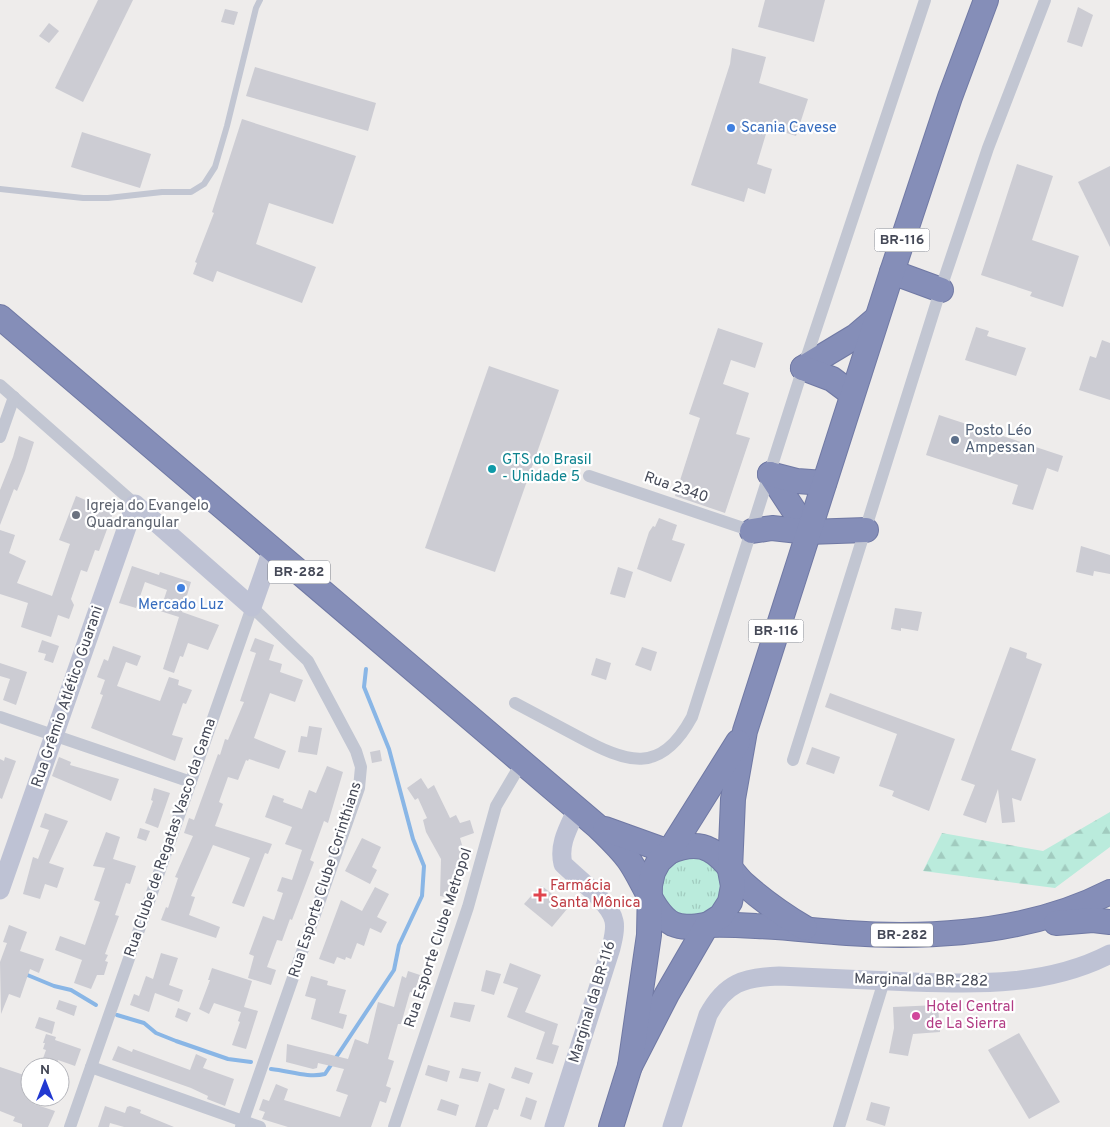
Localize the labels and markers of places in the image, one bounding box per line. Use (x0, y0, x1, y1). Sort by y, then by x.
place label: Scania Cavese (741, 119, 837, 138)
marker: Scania Cavese (725, 122, 737, 134)
place label: Posto Léo Ampessan (965, 422, 1035, 458)
marker: Posto Léo Ampessan (949, 434, 961, 446)
place label: GTS do Brasil - Unidade 5 (502, 451, 592, 487)
marker: GTS do Brasil - Unidade 5 (486, 463, 498, 475)
place label: Igreja do Evangelo Quadrangular (86, 497, 209, 533)
marker: Igreja do Evangelo Quadrangular (70, 509, 82, 521)
marker: Mercado Luz (175, 582, 187, 594)
place label: Mercado Luz (138, 596, 224, 615)
place label: Farmácia Santa Mônica (550, 877, 640, 913)
marker: Farmácia Santa Mônica (534, 889, 546, 901)
place label: Hotel Central de La Sierra (926, 998, 1014, 1034)
marker: Hotel Central de La Sierra (910, 1010, 922, 1022)

